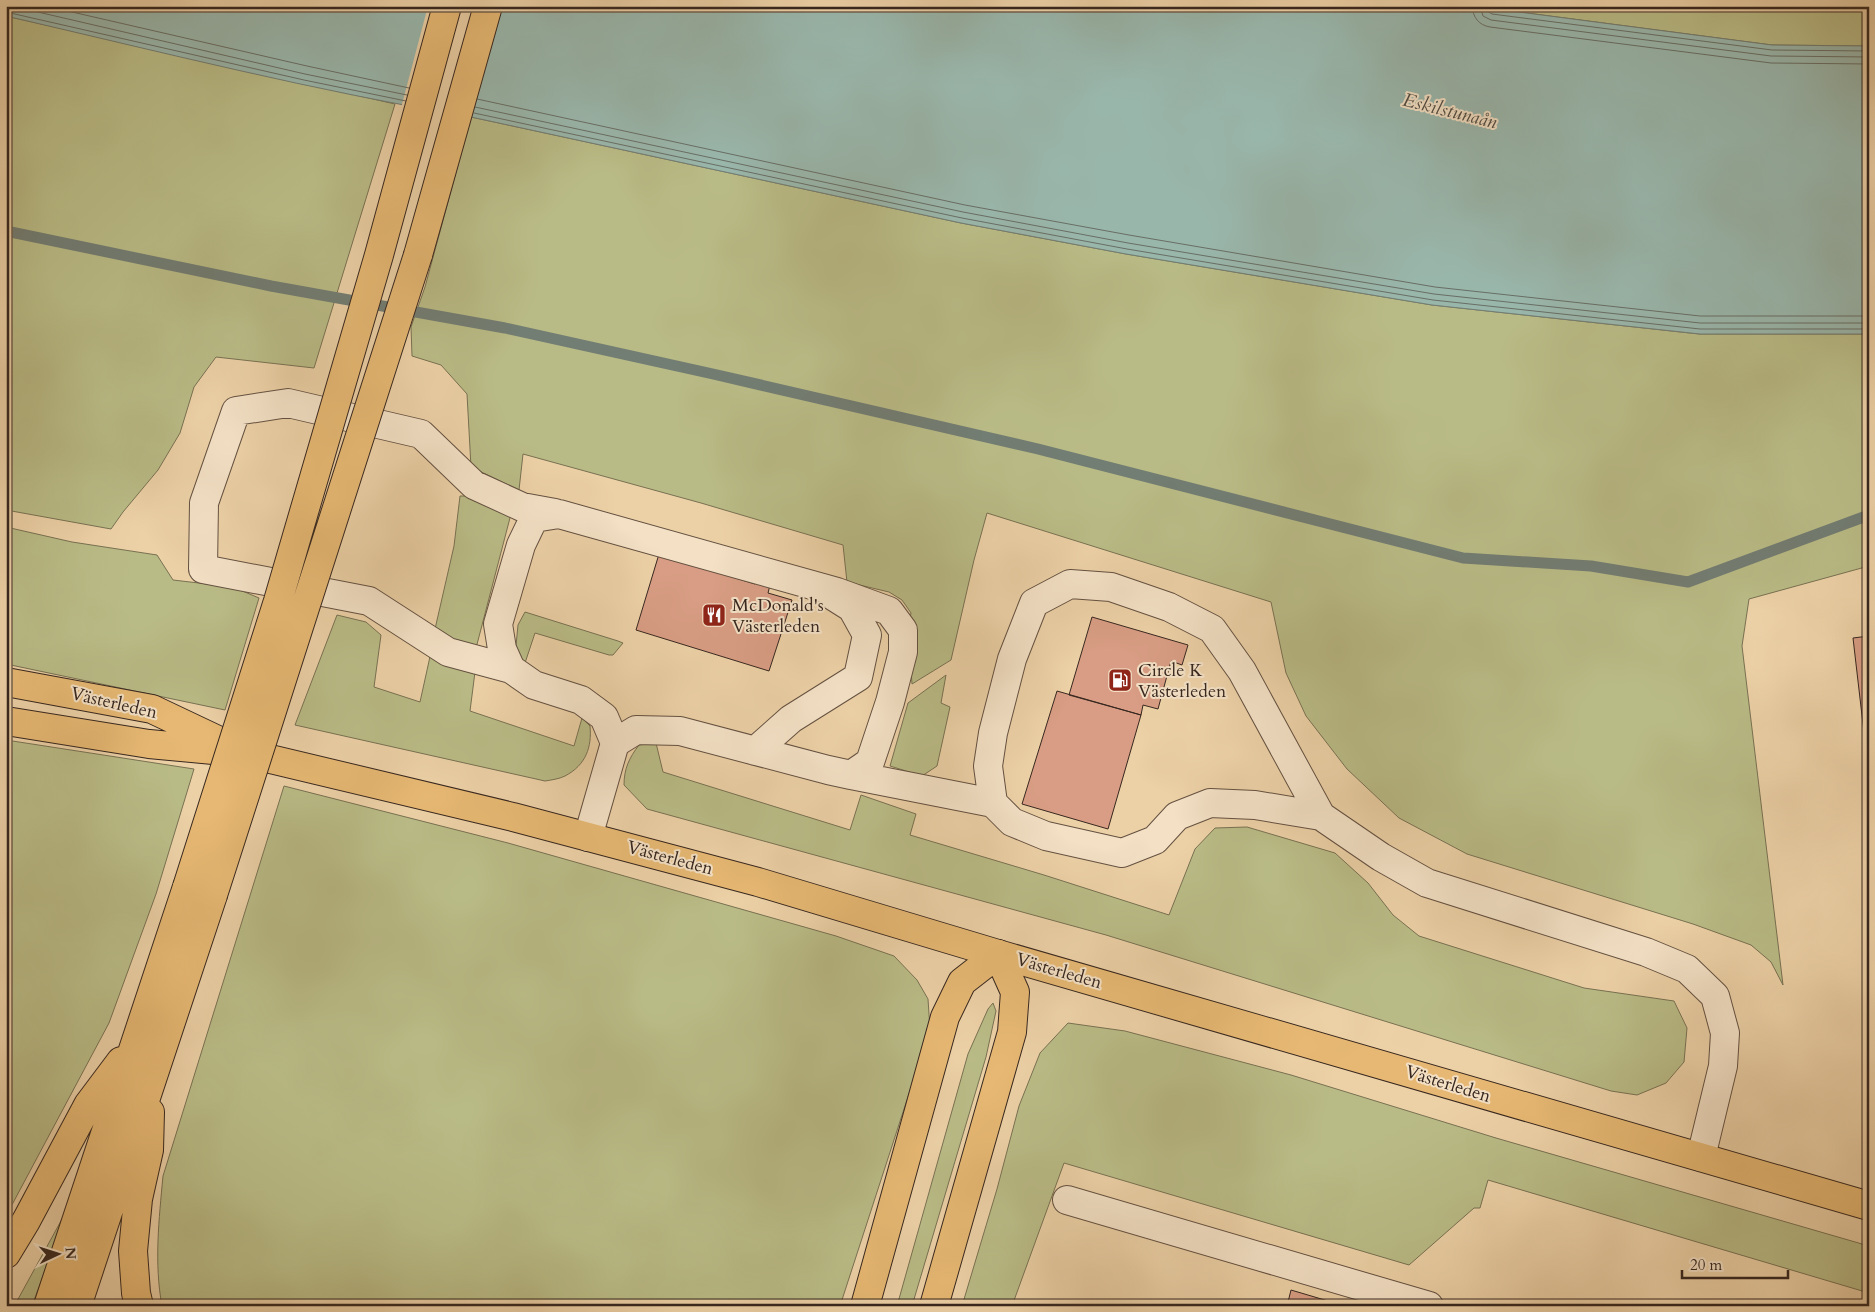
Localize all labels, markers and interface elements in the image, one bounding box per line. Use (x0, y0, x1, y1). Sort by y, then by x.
water label: Eskilstunaån (1400, 87, 1500, 135)
place label: McDonald's Västerleden (732, 593, 824, 639)
restaurant icon: McDonald's Västerleden (701, 602, 727, 628)
place label: Circle K Västerleden (1138, 658, 1227, 704)
fuel station icon: Circle K Västerleden (1107, 667, 1133, 693)
street label: Västerleden (68, 681, 161, 725)
street label: Västerleden (624, 834, 717, 882)
street label: Västerleden (1013, 947, 1106, 995)
street label: Västerleden (1402, 1059, 1495, 1109)
north arrow (32, 1230, 82, 1280)
text: N (61, 1246, 80, 1260)
scale bar (1682, 1247, 1789, 1279)
text: 20 m (1690, 1255, 1722, 1275)

